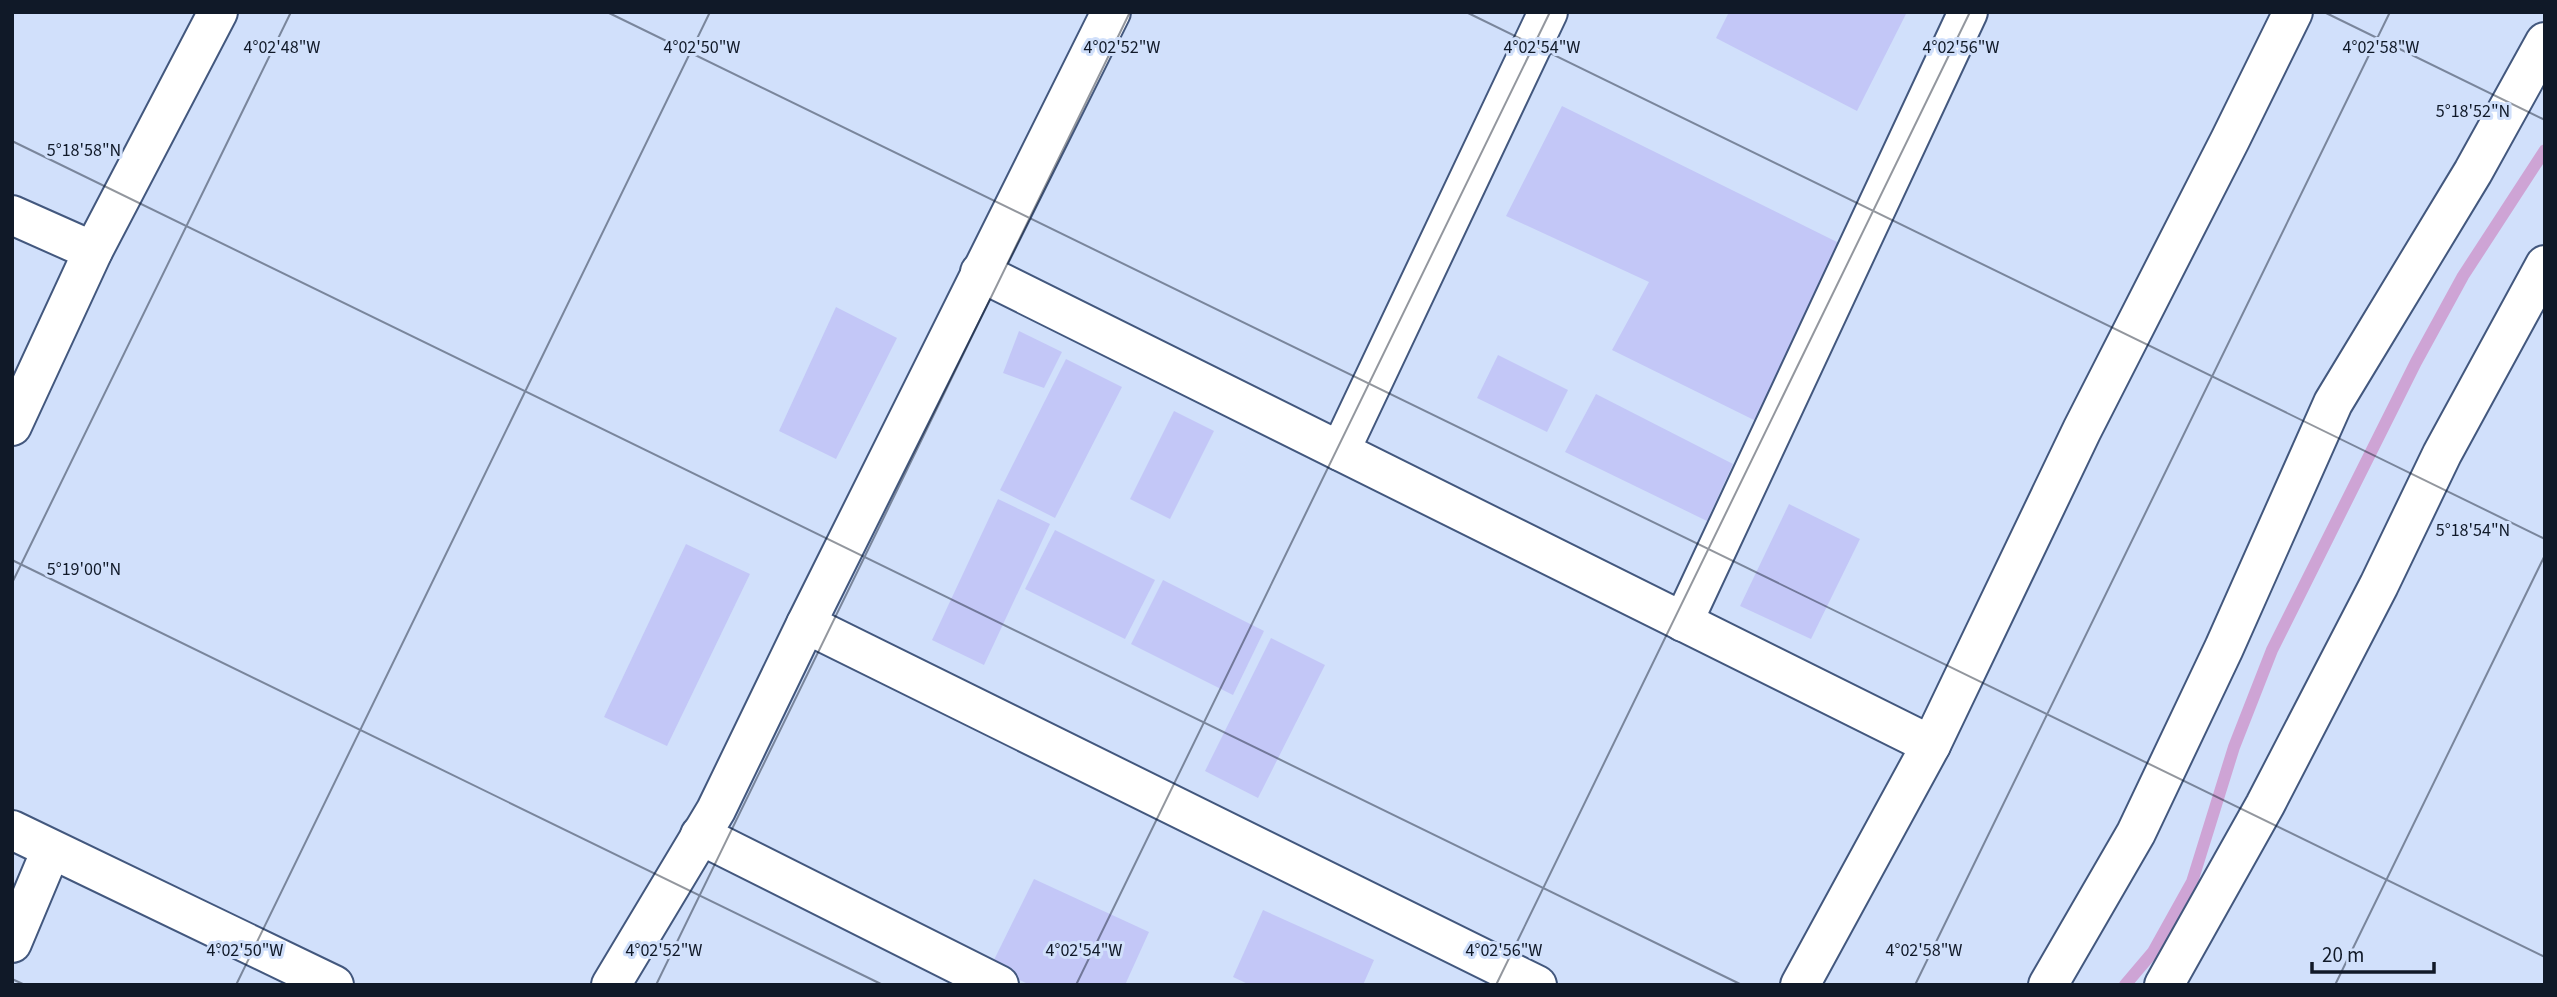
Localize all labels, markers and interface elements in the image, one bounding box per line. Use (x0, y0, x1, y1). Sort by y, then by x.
text: 4°02'48"W (244, 35, 321, 60)
text: 4°02'50"W (664, 35, 741, 60)
text: 4°02'52"W (1084, 35, 1161, 60)
text: 4°02'54"W (1504, 35, 1581, 60)
text: 4°02'56"W (1923, 35, 2000, 60)
text: 4°02'58"W (2343, 35, 2420, 60)
text: 5°18'52"N (2436, 99, 2510, 124)
text: 5°18'58"N (47, 138, 121, 163)
text: 5°18'54"N (2436, 518, 2510, 543)
text: 5°19'00"N (47, 557, 121, 582)
scale bar (2312, 930, 2434, 974)
text: 4°02'50"W (207, 938, 284, 963)
text: 4°02'52"W (626, 938, 703, 963)
text: 4°02'54"W (1046, 938, 1123, 963)
text: 4°02'56"W (1466, 938, 1543, 963)
text: 4°02'58"W (1886, 938, 1963, 963)
text: 20 m (2322, 940, 2364, 970)

